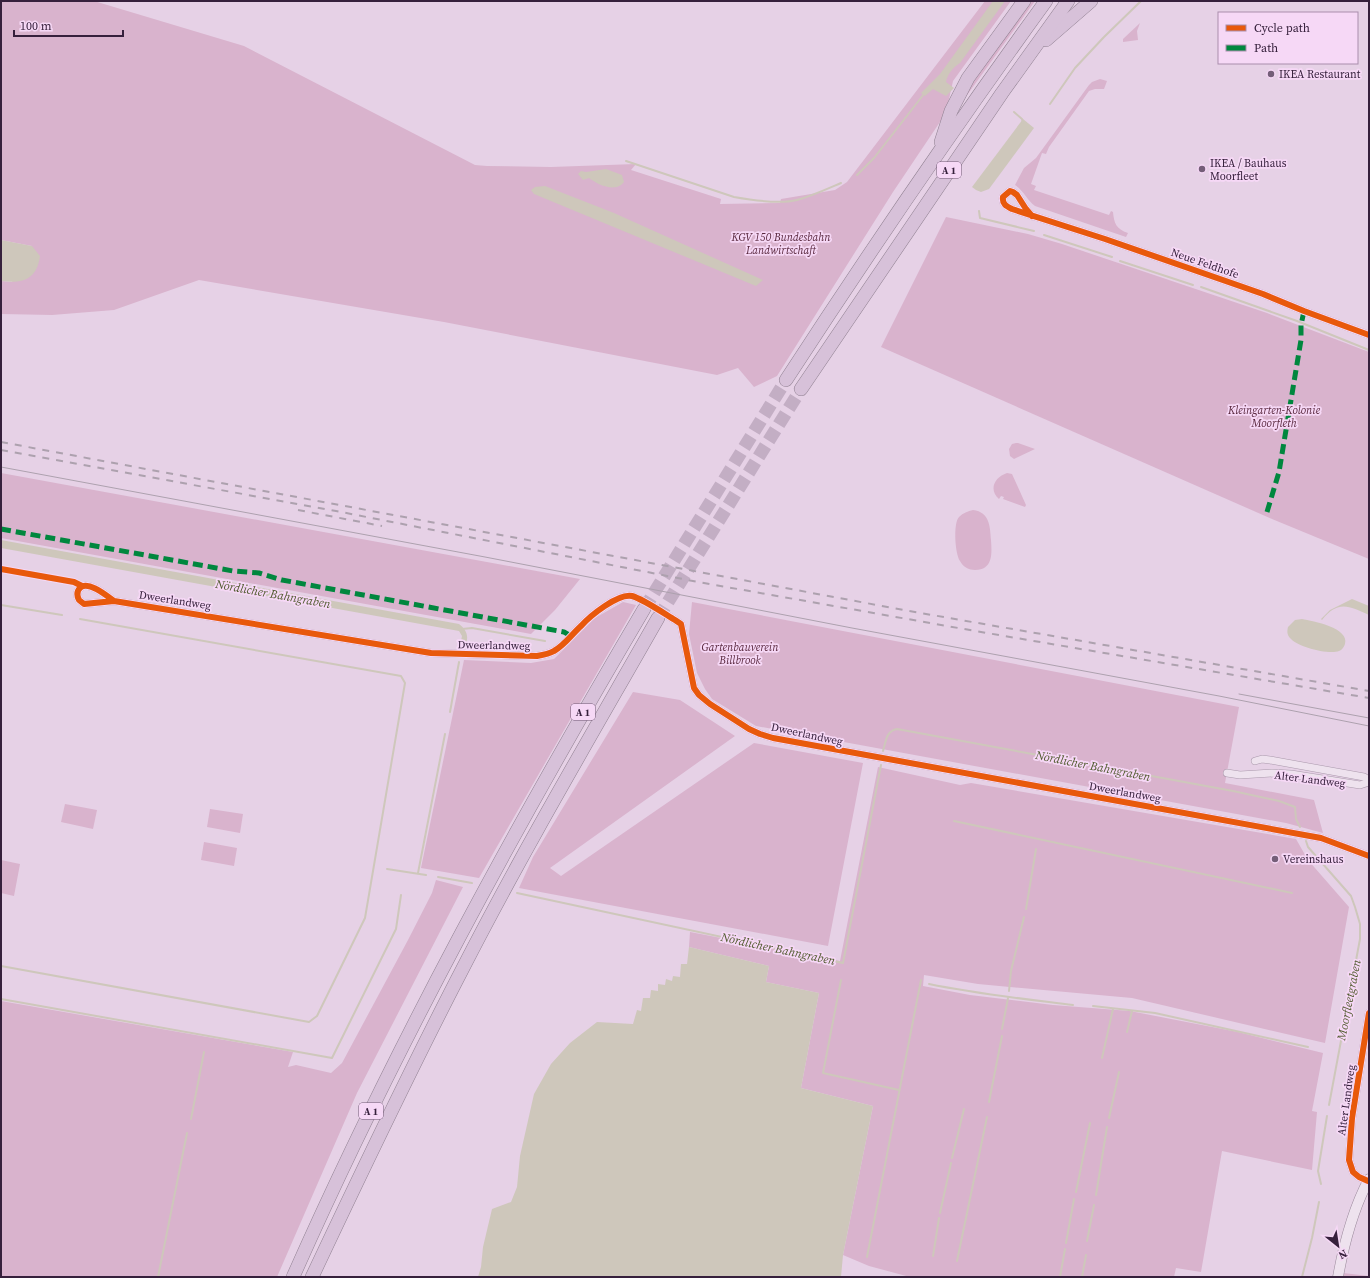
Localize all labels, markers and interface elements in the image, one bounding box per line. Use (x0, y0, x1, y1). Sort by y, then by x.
scale bar (14, 12, 123, 38)
legend (1218, 12, 1358, 64)
text: 100 m (20, 18, 52, 34)
text: Cycle path (1254, 20, 1310, 36)
text: Path (1254, 40, 1278, 56)
place label: IKEA Restaurant (1279, 67, 1361, 82)
marker: IKEA Restaurant (1266, 69, 1276, 79)
place label: IKEA / Bauhaus Moorfleet (1210, 156, 1287, 184)
road number: A 1 (937, 162, 961, 178)
marker: IKEA / Bauhaus Moorfleet (1197, 164, 1207, 174)
park label: KGV 150 Bundesbahn Landwirtschaft (731, 230, 831, 258)
street label: Neue Feldhofe (1169, 245, 1241, 282)
park label: Kleingarten-Kolonie Moorfleth (1227, 403, 1321, 431)
water label: Nördlicher Bahngraben (213, 576, 332, 612)
street label: Dweerlandweg (138, 587, 212, 614)
street label: Dweerlandweg (457, 637, 531, 654)
park label: Gartenbauverein Billbrook (702, 640, 779, 668)
road number: A 1 (571, 704, 595, 720)
street label: Dweerlandweg (770, 720, 844, 749)
water label: Nördlicher Bahngraben (1033, 747, 1152, 785)
street label: Alter Landweg (1274, 768, 1347, 791)
street label: Dweerlandweg (1088, 779, 1162, 806)
place label: Vereinshaus (1283, 852, 1344, 867)
marker: Vereinshaus (1270, 854, 1280, 864)
water label: Nördlicher Bahngraben (718, 929, 837, 969)
water label: Moorfleetgraben (1333, 958, 1365, 1043)
street label: Alter Landweg (1334, 1063, 1359, 1136)
road number: A 1 (359, 1103, 383, 1119)
north arrow (1318, 1226, 1358, 1266)
text: N (1336, 1246, 1350, 1263)

